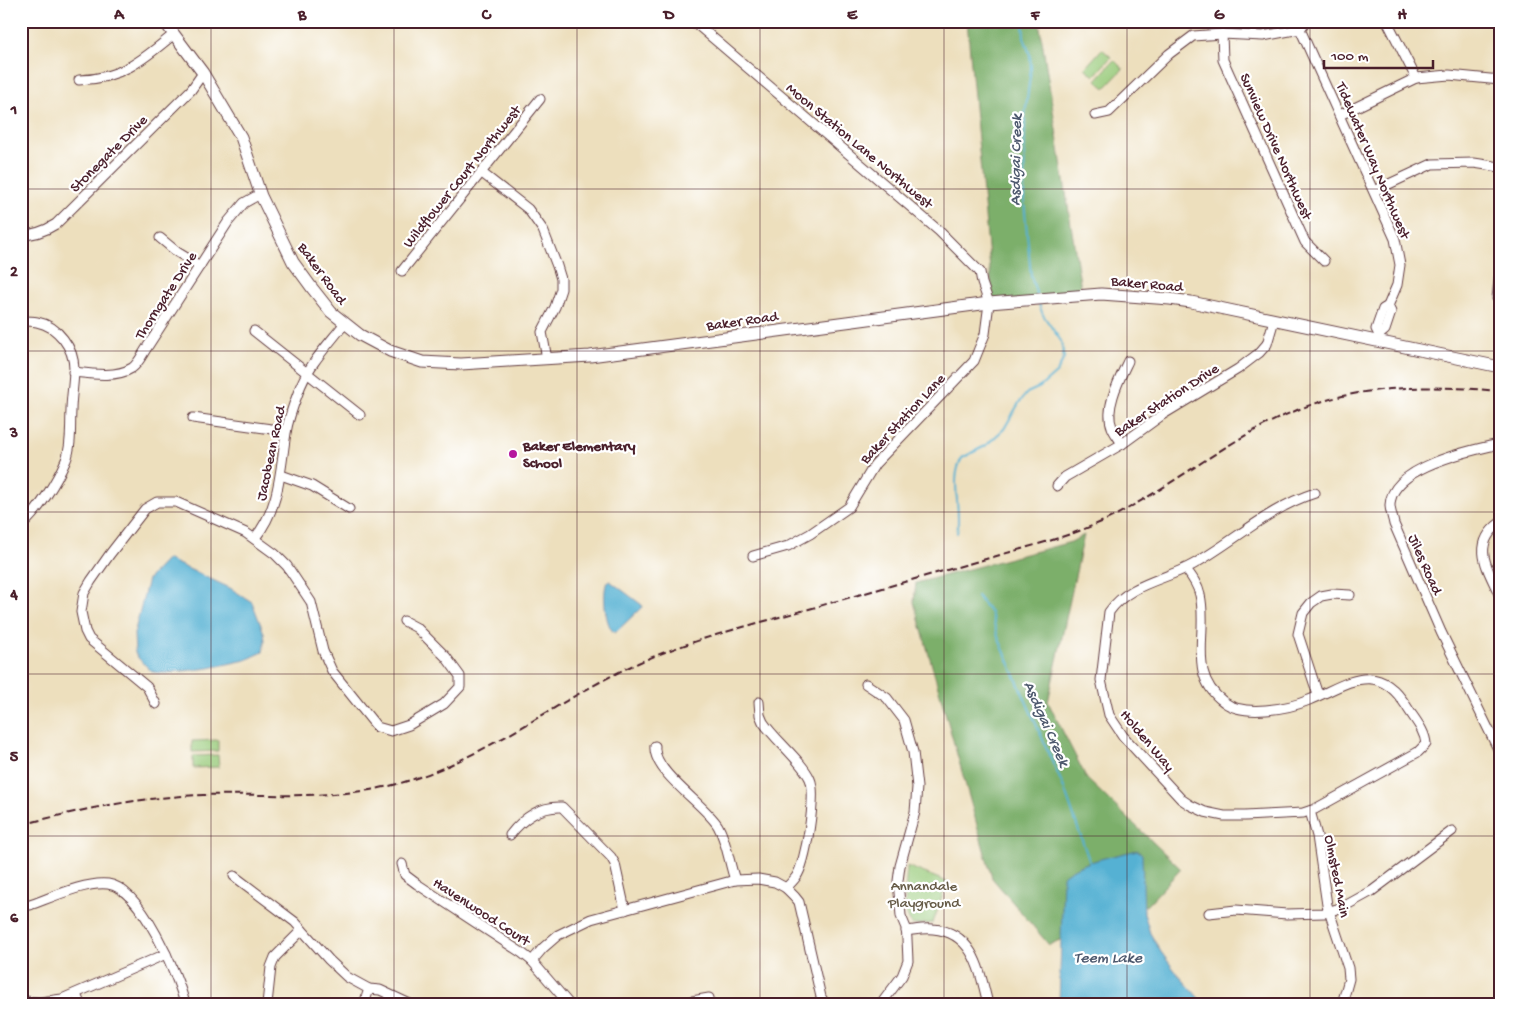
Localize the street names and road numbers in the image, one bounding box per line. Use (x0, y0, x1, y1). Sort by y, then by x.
street label: Sunview Drive Northwest (1235, 71, 1316, 224)
street label: Tidewater Way Northwest (1331, 79, 1414, 243)
street label: Moon Station Lane Northwest (782, 80, 937, 214)
street label: Wildflower Court Northwest (400, 101, 527, 252)
street label: Stonegate Drive (67, 112, 152, 197)
street label: Baker Road (292, 239, 351, 310)
street label: Thorngate Drive (131, 249, 202, 344)
street label: Baker Road (1109, 273, 1185, 297)
street label: Baker Road (704, 308, 780, 336)
street label: Baker Station Drive (1111, 360, 1223, 442)
street label: Baker Station Lane (856, 370, 950, 469)
street label: Jacobean Road (253, 403, 291, 503)
street label: Jiles Road (1403, 532, 1446, 599)
street label: Holden Way (1115, 707, 1178, 776)
street label: Olmsted Main (1319, 834, 1353, 919)
street label: Havenwood Court (429, 875, 534, 952)

